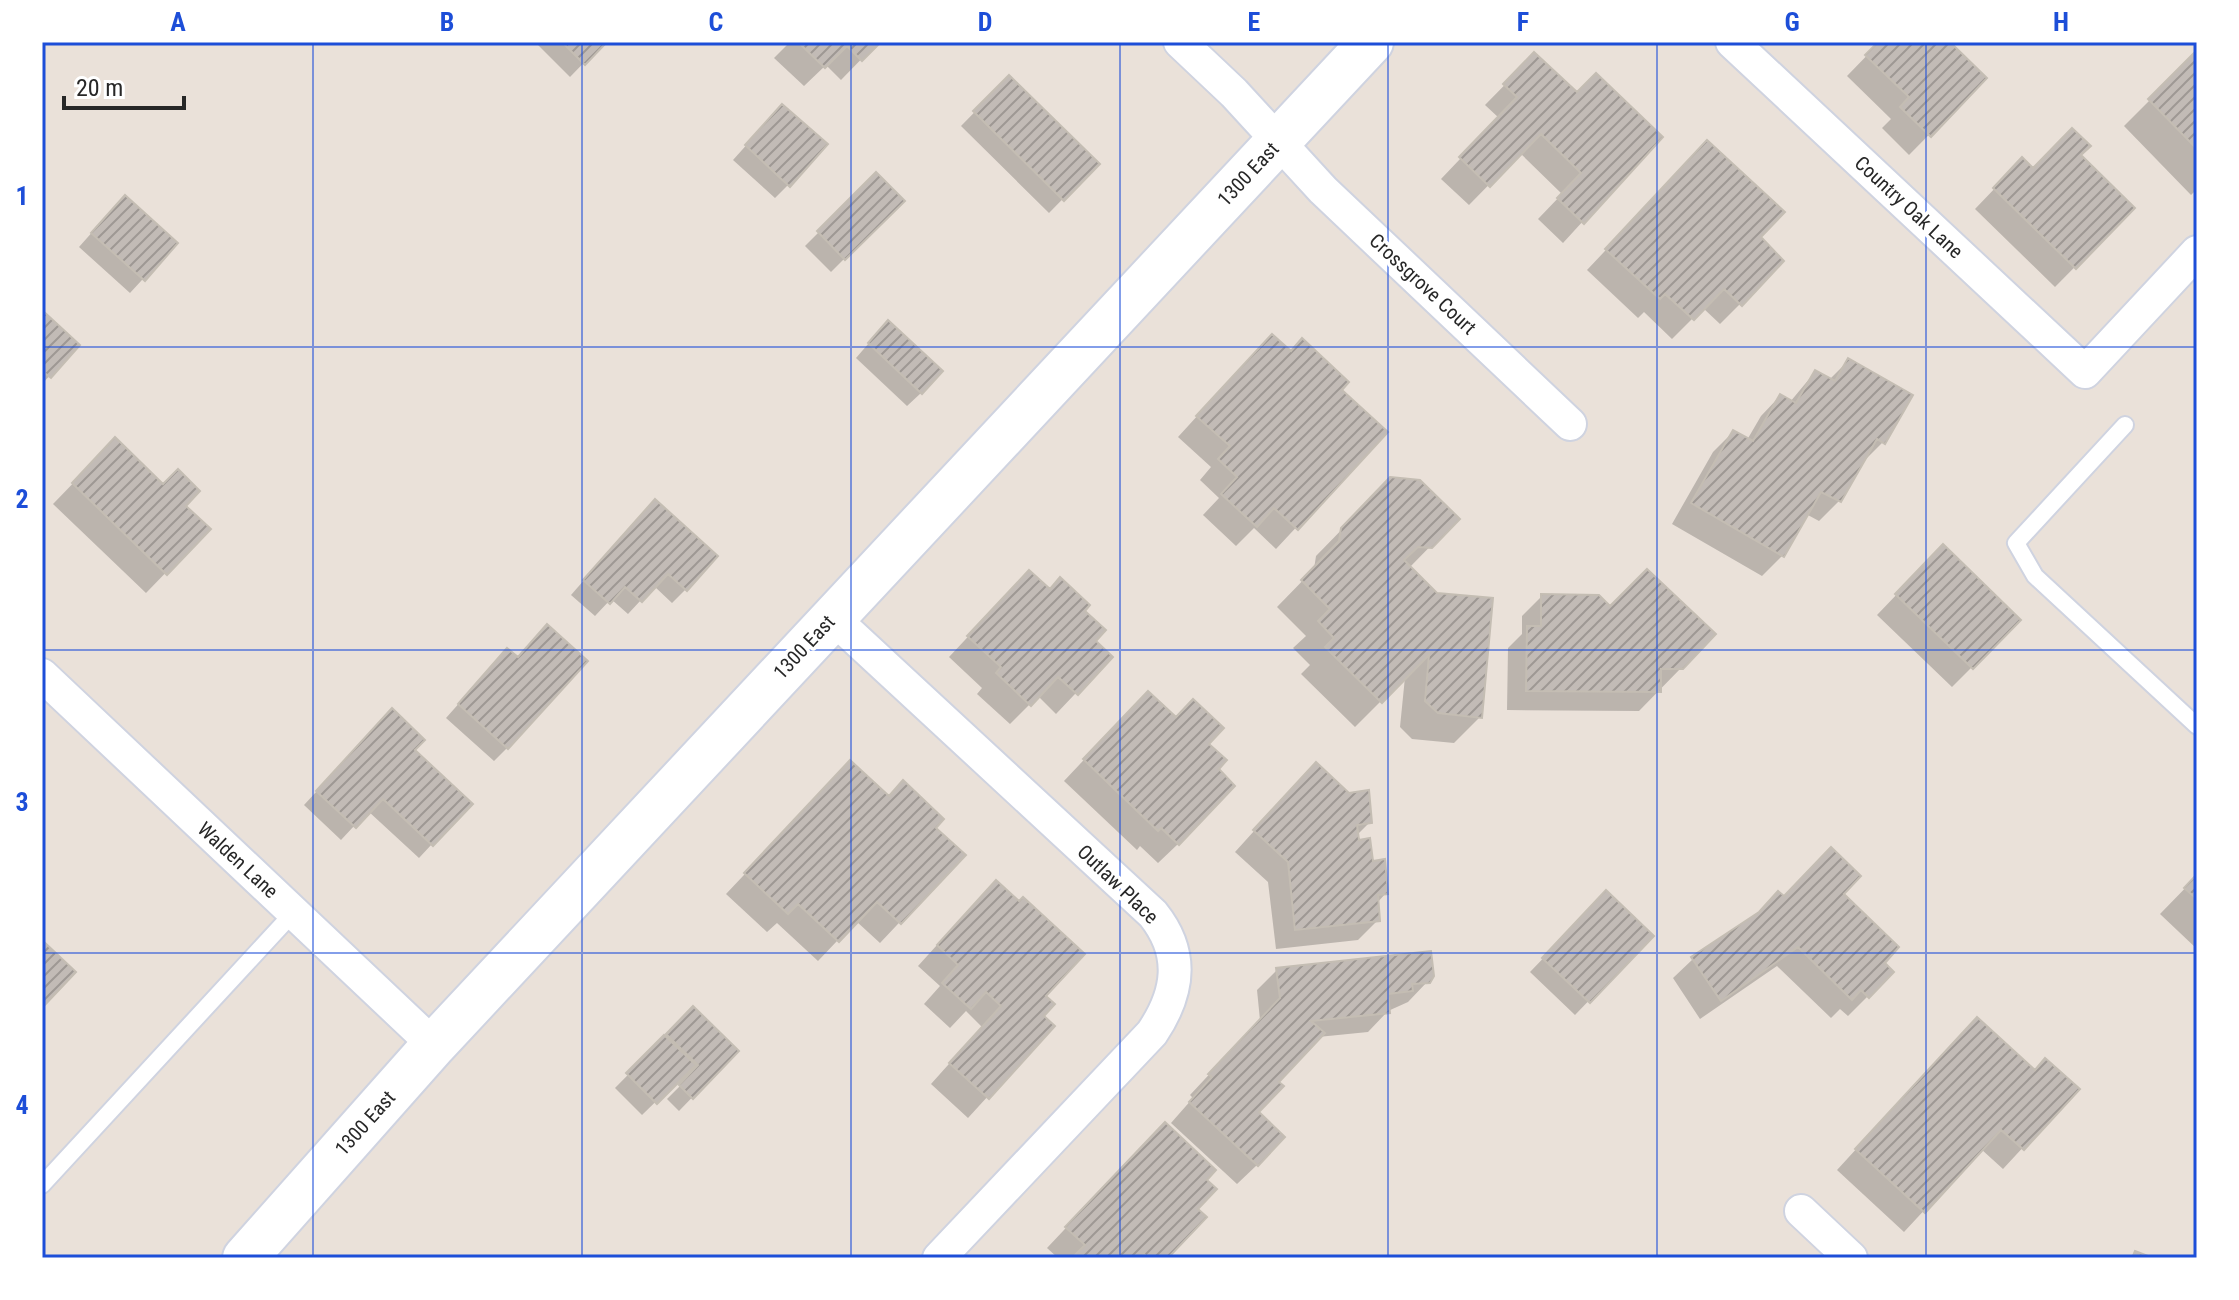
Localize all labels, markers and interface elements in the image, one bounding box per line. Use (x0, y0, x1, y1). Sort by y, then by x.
text: A (170, 7, 186, 37)
text: B (440, 7, 454, 37)
text: C (709, 7, 724, 37)
text: D (978, 7, 992, 37)
text: E (1248, 7, 1261, 37)
text: F (1517, 7, 1529, 37)
text: G (1784, 7, 1800, 37)
text: H (2053, 7, 2069, 37)
scale bar (64, 60, 184, 110)
text: 20 m (76, 74, 123, 102)
street label: 1300 East (1212, 137, 1284, 211)
street label: Country Oak Lane (1850, 151, 1968, 263)
text: 1 (15, 181, 29, 211)
street label: Crossgrove Court (1365, 228, 1481, 340)
text: 2 (15, 484, 29, 514)
street label: 1300 East (768, 610, 840, 684)
text: 3 (15, 787, 29, 817)
street label: Walden Lane (193, 817, 283, 903)
street label: Outlaw Place (1073, 840, 1163, 928)
street label: 1300 East (330, 1086, 400, 1160)
text: 4 (15, 1090, 29, 1120)

